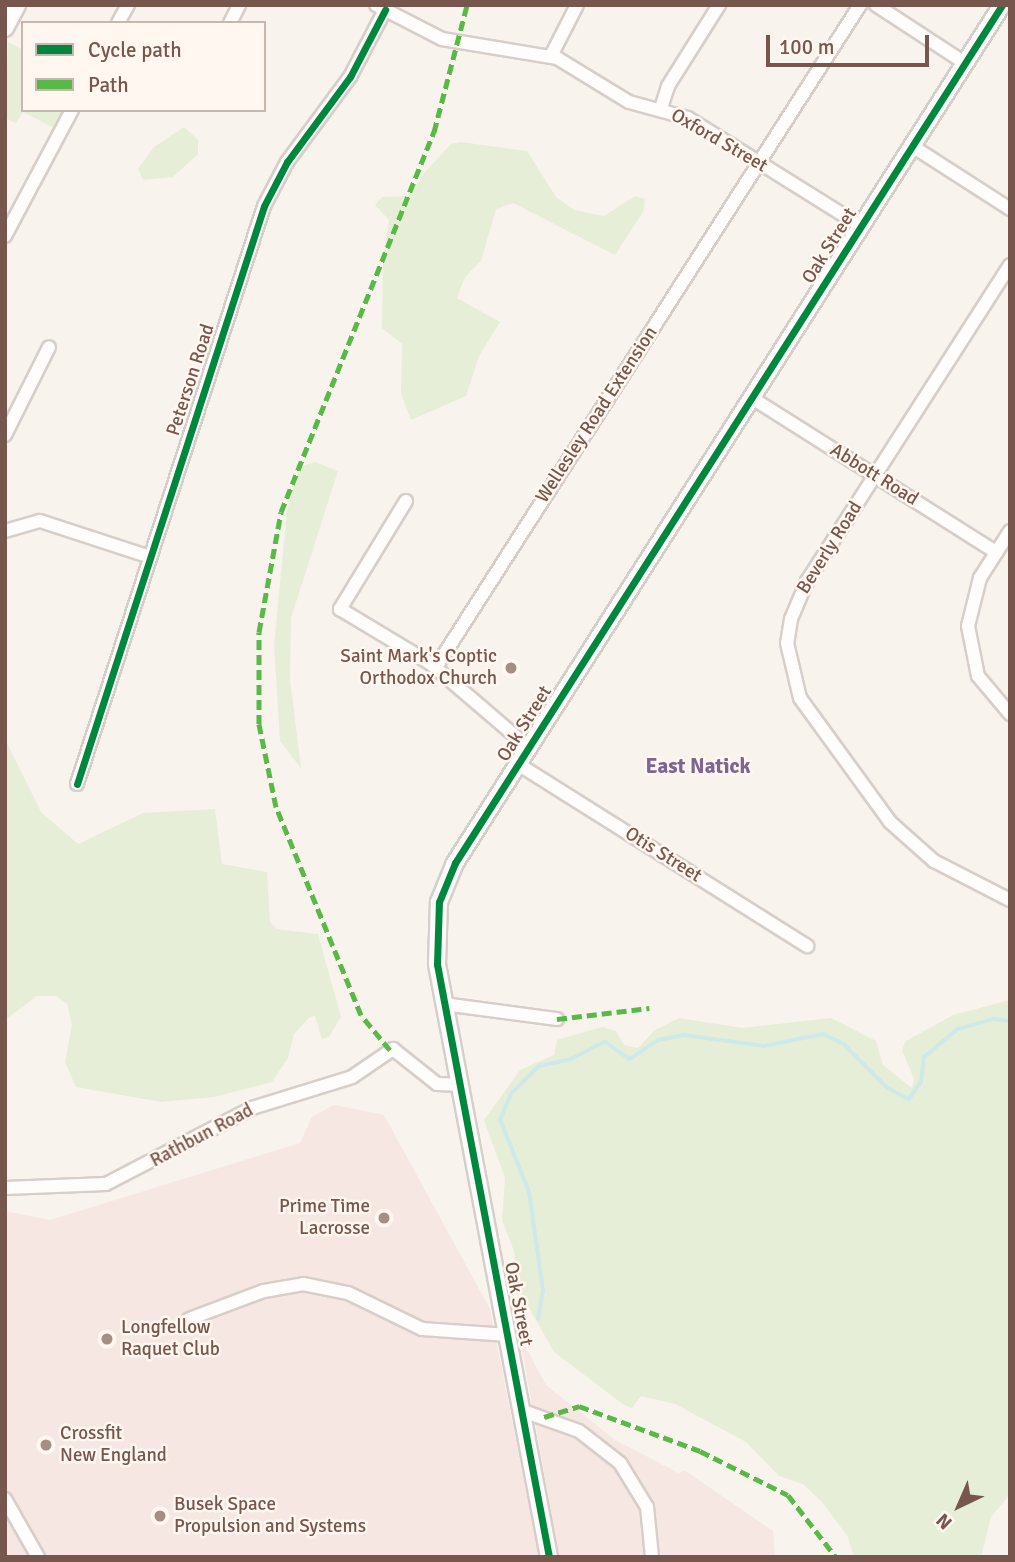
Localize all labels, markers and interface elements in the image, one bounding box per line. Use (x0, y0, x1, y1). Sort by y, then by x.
legend (21, 21, 266, 112)
scale bar (770, 21, 933, 65)
text: 100 m (779, 34, 834, 60)
text: Cycle path (88, 37, 182, 63)
text: Path (88, 72, 129, 98)
street label: Oxford Street (667, 104, 771, 178)
street label: Oak Street (798, 204, 862, 288)
street label: Peterson Road (162, 321, 220, 439)
street label: Wellesley Road Extension (531, 323, 663, 507)
street label: Abbott Road (826, 439, 922, 511)
street label: Beverly Road (793, 498, 867, 598)
place label: Saint Mark's Coptic Orthodox Church (340, 646, 497, 690)
marker: Saint Mark's Coptic Orthodox Church (503, 660, 519, 676)
street label: Oak Street (493, 682, 557, 766)
district label: East Natick (646, 753, 750, 779)
street label: Otis Street (620, 822, 706, 888)
street label: Rathbun Road (147, 1099, 257, 1173)
place label: Prime Time Lacrosse (279, 1196, 370, 1240)
marker: Prime Time Lacrosse (376, 1210, 392, 1226)
street label: Oak Street (499, 1260, 537, 1348)
place label: Longfellow Raquet Club (121, 1317, 220, 1361)
marker: Longfellow Raquet Club (99, 1331, 115, 1347)
place label: Crossfit New England (60, 1423, 167, 1467)
marker: Crossfit New England (38, 1437, 54, 1453)
north arrow (924, 1471, 994, 1541)
place label: Busek Space Propulsion and Systems (174, 1494, 366, 1538)
marker: Busek Space Propulsion and Systems (152, 1508, 168, 1524)
text: N (931, 1508, 958, 1534)

